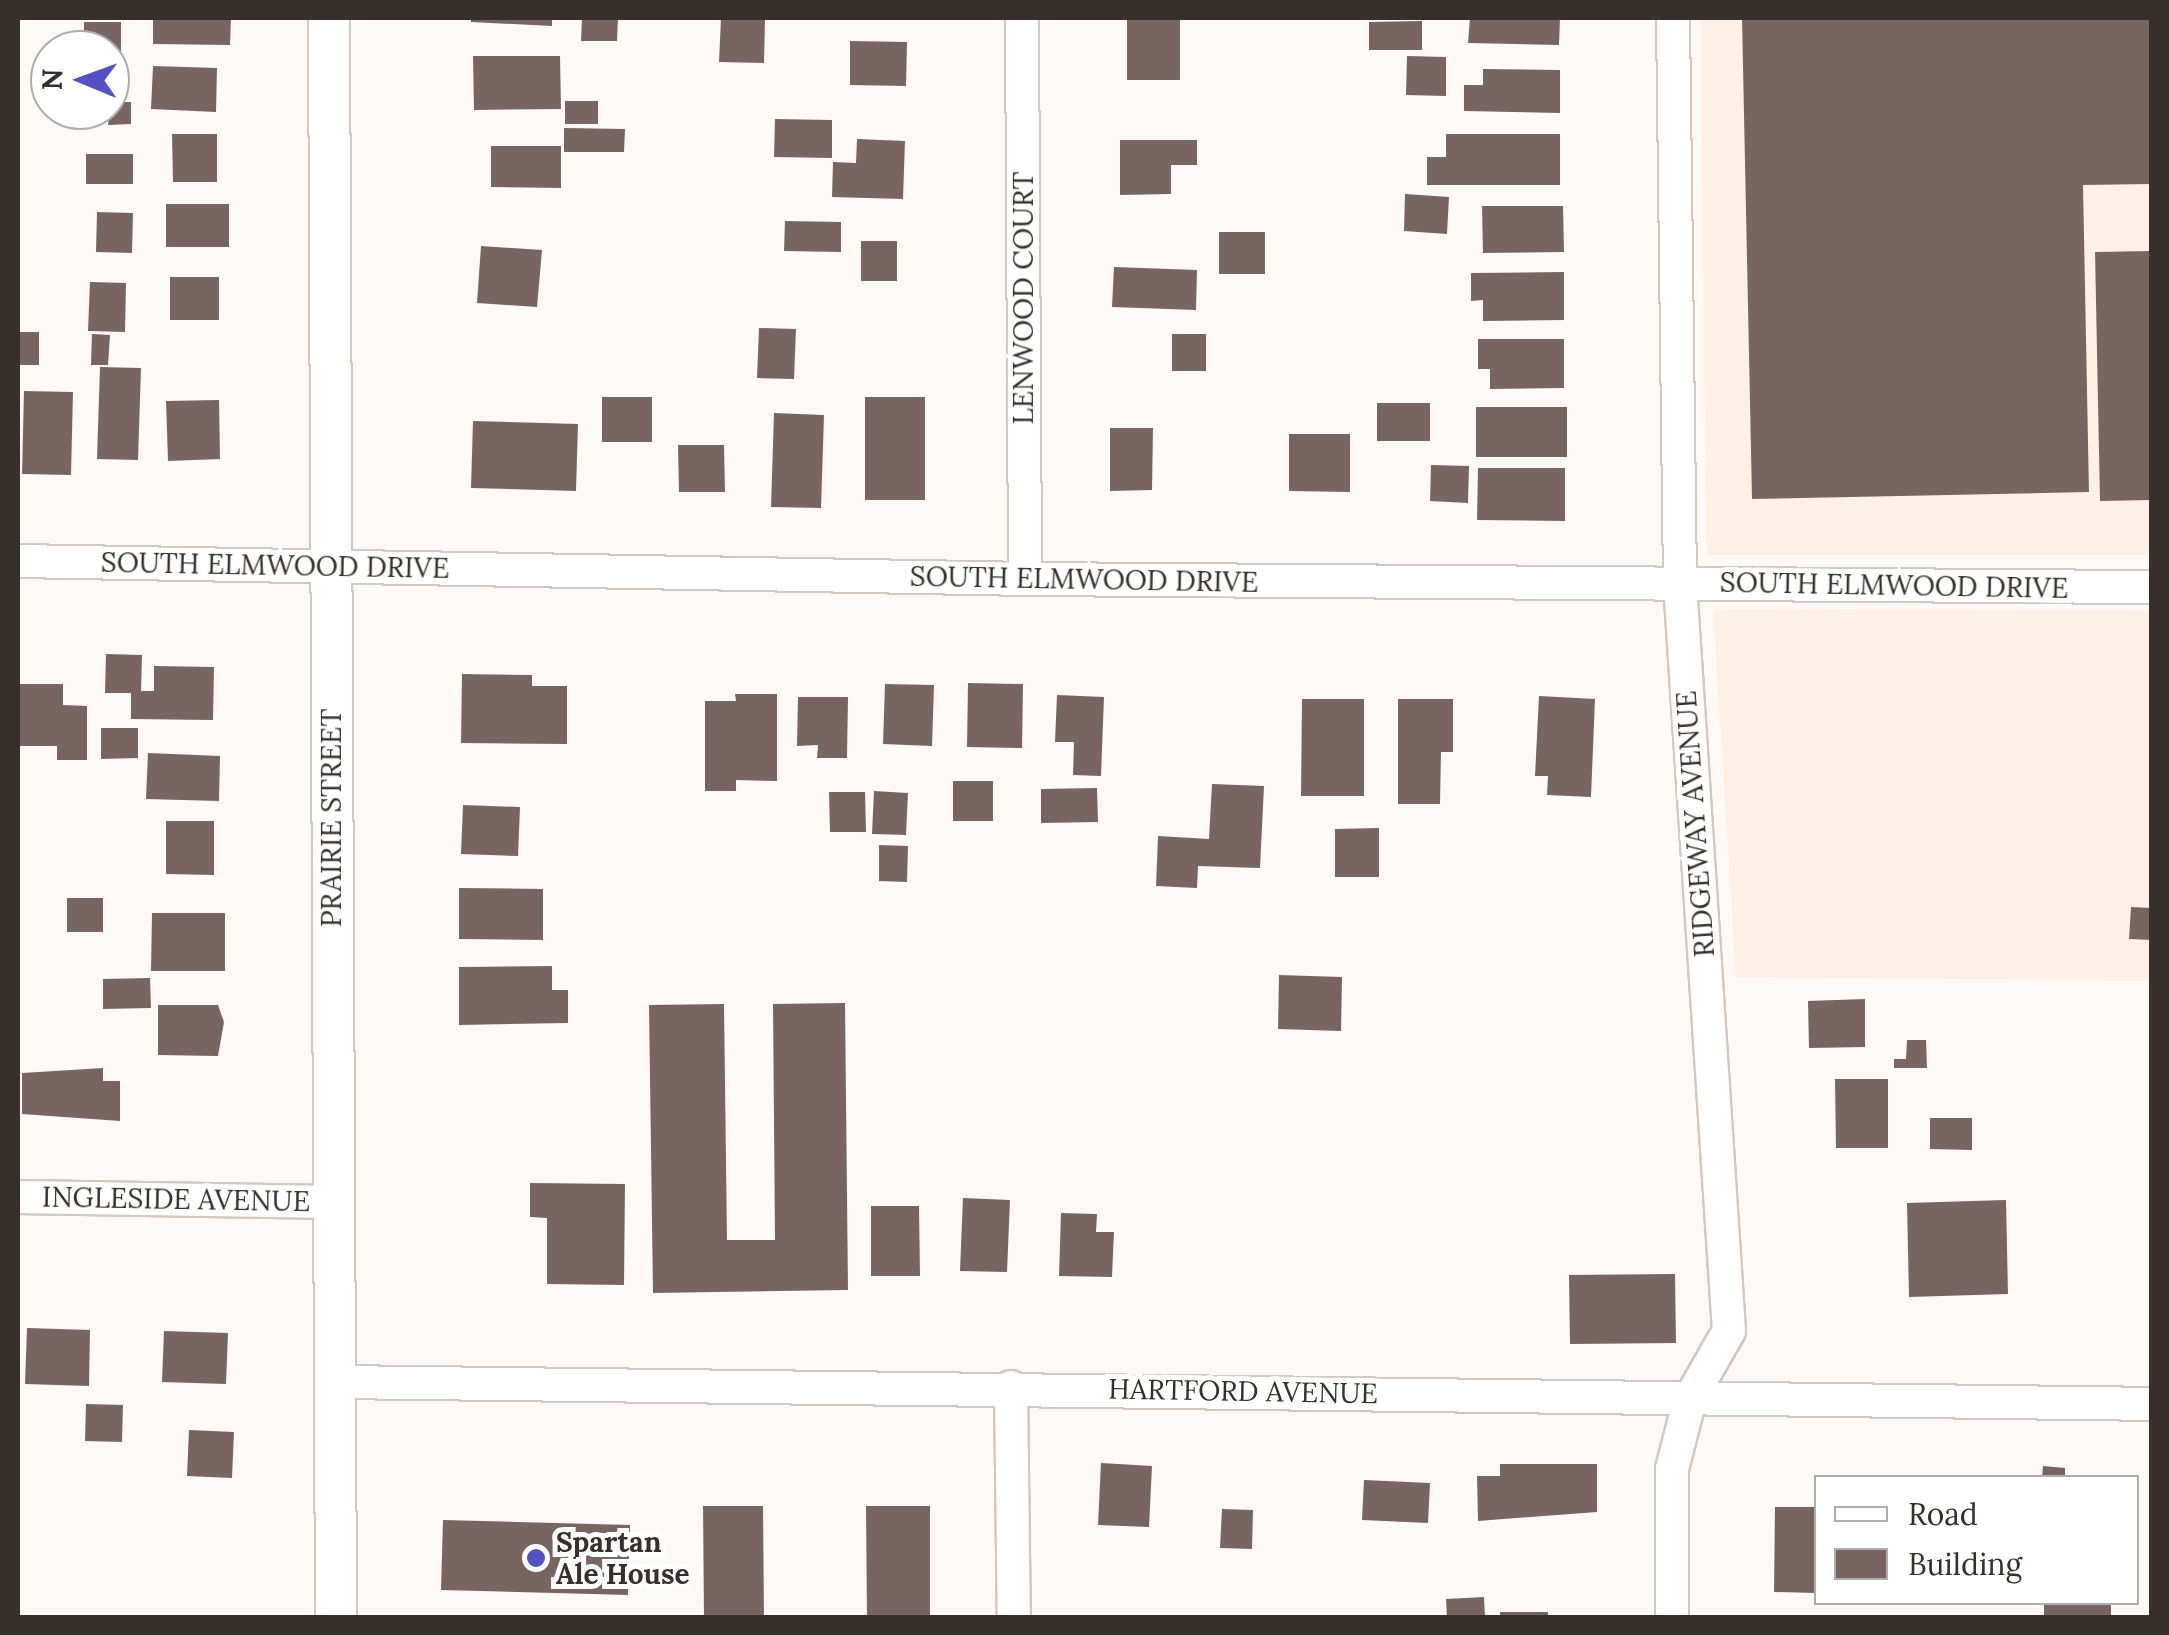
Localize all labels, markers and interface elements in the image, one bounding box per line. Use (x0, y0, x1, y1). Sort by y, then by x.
north arrow (30, 30, 130, 130)
text: N (34, 68, 70, 91)
street label: LENWOOD COURT (1006, 171, 1040, 425)
street label: SOUTH ELMWOOD DRIVE (100, 545, 450, 585)
street label: SOUTH ELMWOOD DRIVE (909, 559, 1259, 599)
street label: SOUTH ELMWOOD DRIVE (1719, 565, 2069, 605)
street label: RIDGEWAY AVENUE (1669, 690, 1721, 958)
street label: PRAIRIE STREET (314, 709, 348, 927)
street label: INGLESIDE AVENUE (42, 1180, 310, 1218)
street label: HARTFORD AVENUE (1108, 1372, 1378, 1410)
legend (1814, 1475, 2139, 1605)
text: Road (1908, 1495, 1978, 1533)
place label: Spartan Ale House (556, 1525, 690, 1591)
text: Building (1908, 1545, 2022, 1583)
marker: Spartan Ale House (525, 1547, 547, 1569)

